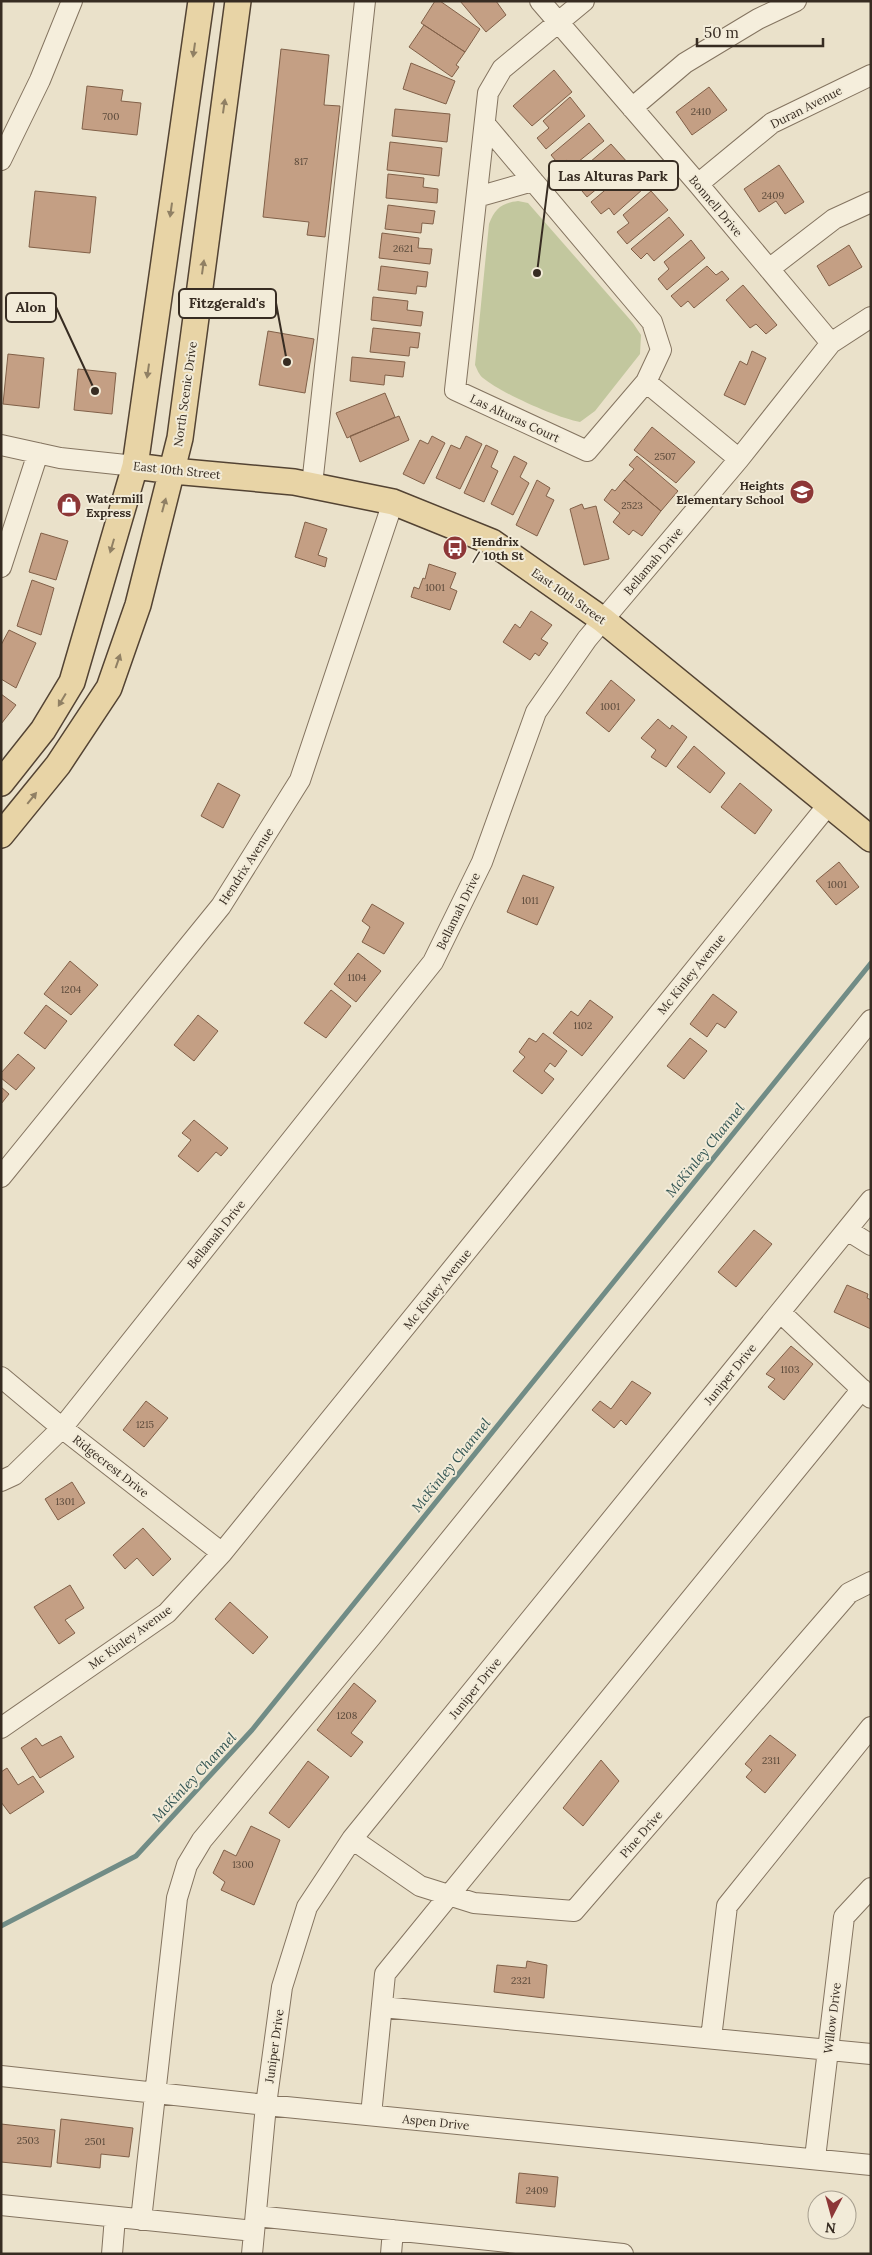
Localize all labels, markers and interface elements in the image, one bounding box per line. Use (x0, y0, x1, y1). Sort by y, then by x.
scale bar (697, 15, 823, 47)
text: 50 m (704, 23, 739, 42)
one-way arrow (190, 42, 198, 58)
street label: Duran Avenue (768, 82, 845, 132)
one-way arrow (220, 98, 228, 114)
house number: 2410 (691, 105, 711, 118)
house number: 700 (102, 110, 120, 123)
house number: 817 (294, 155, 308, 168)
callout: Las Alturas Park (549, 161, 678, 190)
text: Las Alturas Park (558, 167, 669, 185)
street label: Bonnell Drive (686, 172, 746, 240)
house number: 2409 (762, 189, 784, 202)
one-way arrow (167, 203, 175, 219)
house number: 2621 (393, 242, 413, 255)
one-way arrow (199, 259, 207, 275)
callout: Fitzgerald's (179, 289, 276, 318)
callout: Alon (6, 293, 56, 322)
text: Fitzgerald's (189, 294, 265, 312)
text: Alon (16, 298, 46, 316)
street label: North Scenic Drive (170, 340, 200, 448)
one-way arrow (144, 364, 152, 380)
street label: Las Alturas Court (468, 391, 563, 445)
house number: 2507 (654, 450, 676, 463)
street label: East 10th Street (133, 458, 222, 482)
place label: Heights Elementary School (676, 478, 784, 507)
school or university icon: Heights Elementary School (789, 479, 815, 505)
place label: Watermill Express (86, 491, 143, 520)
shop icon: Watermill Express (56, 492, 82, 518)
one-way arrow (160, 498, 168, 513)
house number: 2523 (621, 499, 643, 512)
street label: Bellamah Drive (620, 524, 686, 598)
place label: Hendrix / 10th St (472, 534, 525, 564)
bus stop icon: Hendrix / 10th St (442, 535, 468, 561)
one-way arrow (107, 539, 115, 554)
street label: East 10th Street (529, 565, 610, 628)
house number: 1001 (425, 581, 445, 594)
one-way arrow (114, 653, 122, 668)
one-way arrow (57, 693, 66, 707)
house number: 1001 (600, 700, 620, 713)
one-way arrow (26, 791, 37, 804)
street label: Hendrix Avenue (216, 824, 277, 907)
street label: Bellamah Drive (433, 870, 483, 952)
house number: 1001 (827, 878, 847, 891)
house number: 1011 (521, 894, 539, 907)
street label: Mc Kinley Avenue (654, 930, 728, 1017)
house number: 1104 (348, 971, 367, 984)
house number: 1204 (61, 983, 82, 996)
house number: 1102 (574, 1019, 592, 1032)
water label: McKinley Channel (662, 1099, 748, 1201)
street label: Bellamah Drive (184, 1196, 249, 1271)
street label: Mc Kinley Avenue (400, 1245, 474, 1332)
street label: Juniper Drive (700, 1340, 760, 1408)
house number: 1103 (780, 1363, 800, 1376)
water label: McKinley Channel (408, 1414, 494, 1516)
house number: 1215 (136, 1418, 154, 1431)
street label: Ridgecrest Drive (70, 1432, 152, 1501)
house number: 1301 (55, 1495, 75, 1508)
street label: Mc Kinley Avenue (85, 1601, 175, 1672)
street label: Juniper Drive (445, 1654, 505, 1722)
house number: 1208 (337, 1709, 358, 1722)
water label: McKinley Channel (148, 1728, 240, 1825)
house number: 2311 (762, 1754, 780, 1767)
street label: Pine Drive (616, 1807, 666, 1861)
house number: 1300 (232, 1858, 254, 1871)
house number: 2321 (511, 1974, 531, 1987)
street label: Willow Drive (820, 1981, 844, 2054)
street label: Juniper Drive (261, 2008, 287, 2085)
street label: Aspen Drive (401, 2111, 471, 2133)
house number: 2503 (17, 2134, 40, 2147)
house number: 2501 (85, 2135, 106, 2148)
house number: 2409 (526, 2184, 548, 2197)
north arrow (807, 2190, 857, 2240)
text: N (824, 2218, 837, 2237)

